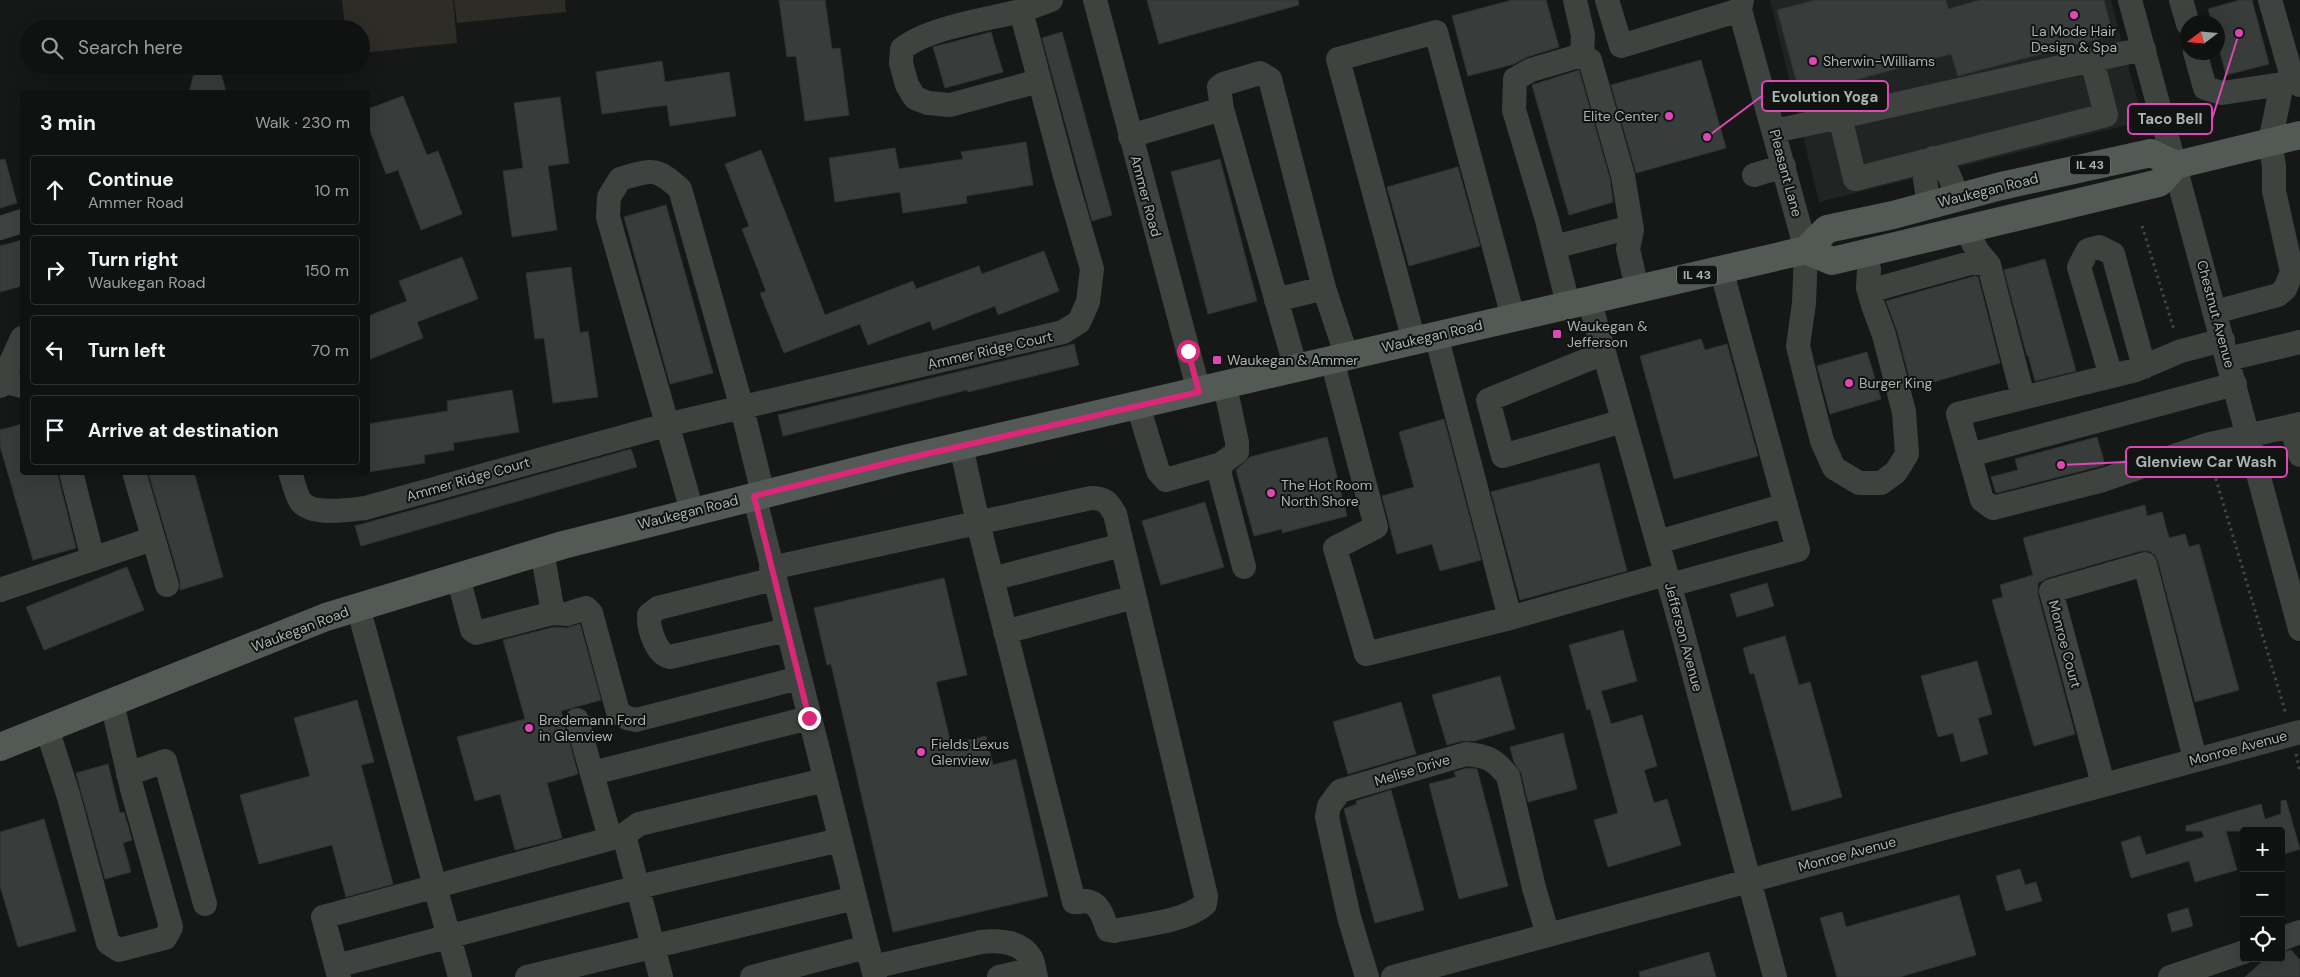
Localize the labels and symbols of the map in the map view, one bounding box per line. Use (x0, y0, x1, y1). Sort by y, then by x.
marker: La Mode Hair Design & Spa (2068, 9, 2080, 21)
north arrow (2180, 15, 2225, 60)
place label: La Mode Hair Design & Spa (2031, 22, 2117, 56)
place label: Sherwin-Williams (1823, 52, 1935, 70)
marker: Sherwin-Williams (1807, 55, 1819, 67)
callout: Evolution Yoga (1762, 81, 1888, 111)
text: Evolution Yoga (1772, 87, 1878, 107)
callout: Taco Bell (2128, 104, 2212, 134)
place label: Elite Center (1583, 107, 1659, 125)
text: Taco Bell (2138, 109, 2202, 129)
marker: Elite Center (1663, 110, 1675, 122)
street label: Pleasant Lane (1766, 127, 1806, 219)
street label: Ammer Road (1126, 153, 1166, 239)
road number: IL 43 (2070, 156, 2110, 174)
street label: Waukegan Road (1936, 169, 2040, 211)
street label: Chestnut Avenue (2193, 258, 2239, 370)
road number: IL 43 (1677, 266, 1717, 284)
street label: Waukegan Road (1380, 316, 1484, 356)
place label: Waukegan & Jefferson (1567, 317, 1647, 351)
street label: Ammer Ridge Court (926, 327, 1054, 373)
marker: Waukegan & Jefferson (1551, 328, 1563, 340)
route start (1177, 340, 1200, 363)
place label: Waukegan & Ammer (1227, 351, 1359, 369)
marker: Waukegan & Ammer (1211, 354, 1223, 366)
place label: Burger King (1859, 374, 1932, 392)
marker: Burger King (1843, 377, 1855, 389)
callout: Glenview Car Wash (2126, 447, 2287, 477)
text: Glenview Car Wash (2136, 452, 2277, 472)
street label: Ammer Ridge Court (404, 453, 532, 505)
place label: The Hot Room North Shore (1281, 476, 1372, 510)
marker: The Hot Room North Shore (1265, 487, 1277, 499)
street label: Waukegan Road (636, 491, 740, 533)
street label: Jefferson Avenue (1661, 581, 1707, 693)
street label: Monroe Court (2045, 598, 2085, 690)
street label: Waukegan Road (249, 602, 351, 656)
route end (798, 707, 821, 730)
place label: Bredemann Ford in Glenview (539, 711, 646, 745)
marker: Bredemann Ford in Glenview (523, 722, 535, 734)
street label: Monroe Avenue (2187, 726, 2289, 770)
place label: Fields Lexus Glenview (931, 735, 1009, 769)
marker: Fields Lexus Glenview (915, 746, 927, 758)
street label: Melise Drive (1372, 750, 1452, 790)
street label: Monroe Avenue (1796, 832, 1898, 876)

